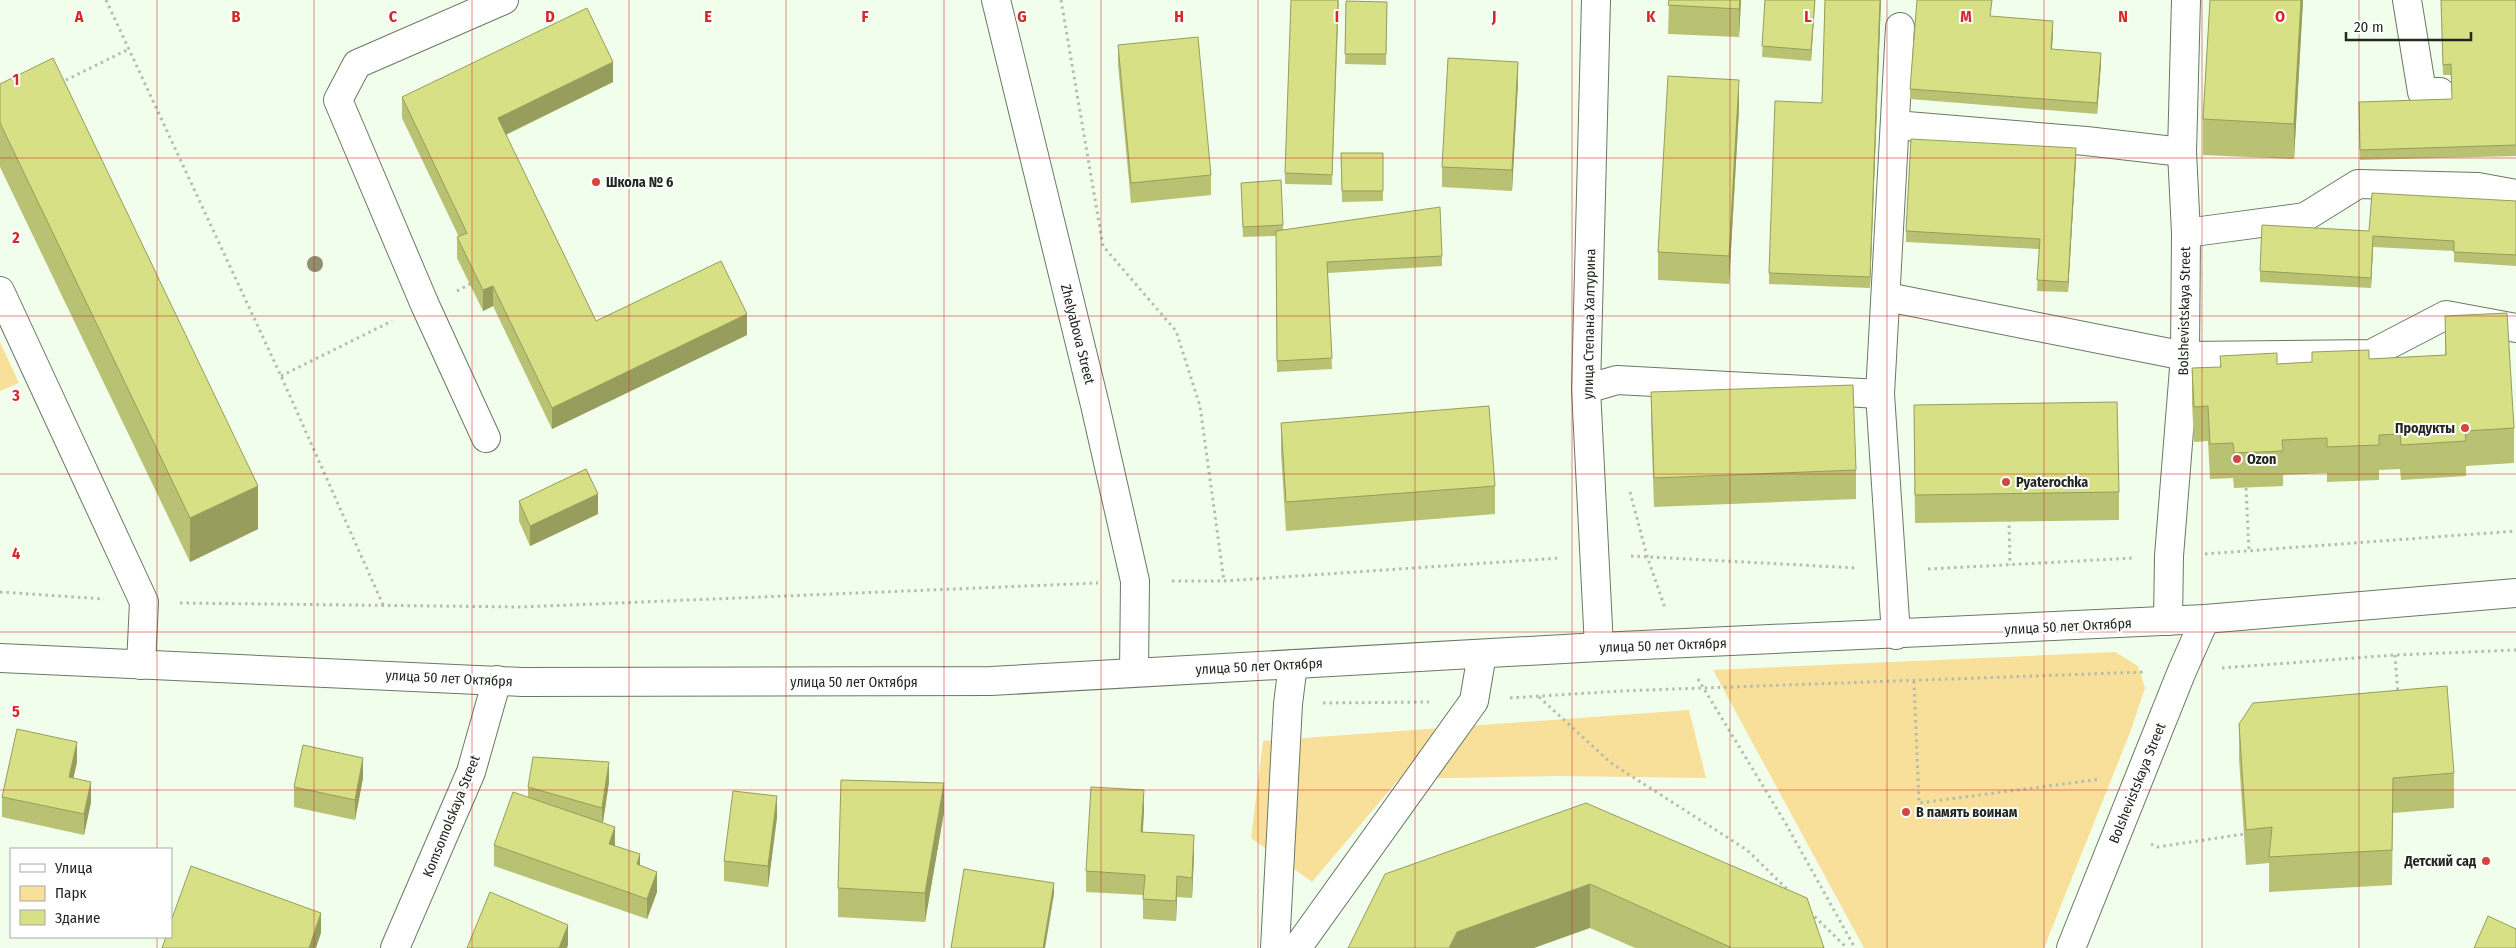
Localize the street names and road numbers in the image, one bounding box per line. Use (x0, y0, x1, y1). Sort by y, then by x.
street label: Bolshevistskaya Street (2175, 246, 2194, 376)
street label: улица Степана Халтурина (1580, 248, 1599, 400)
street label: Zhelyabova Street (1057, 282, 1098, 386)
street label: улица 50 лет Октября (2004, 615, 2132, 638)
street label: улица 50 лет Октября (1599, 635, 1727, 656)
street label: улица 50 лет Октября (1195, 655, 1323, 678)
street label: улица 50 лет Октября (385, 667, 513, 690)
street label: улица 50 лет Октября (790, 674, 918, 691)
street label: Bolshevistskaya Street (2105, 720, 2170, 846)
street label: Komsomolskaya Street (419, 752, 484, 880)

